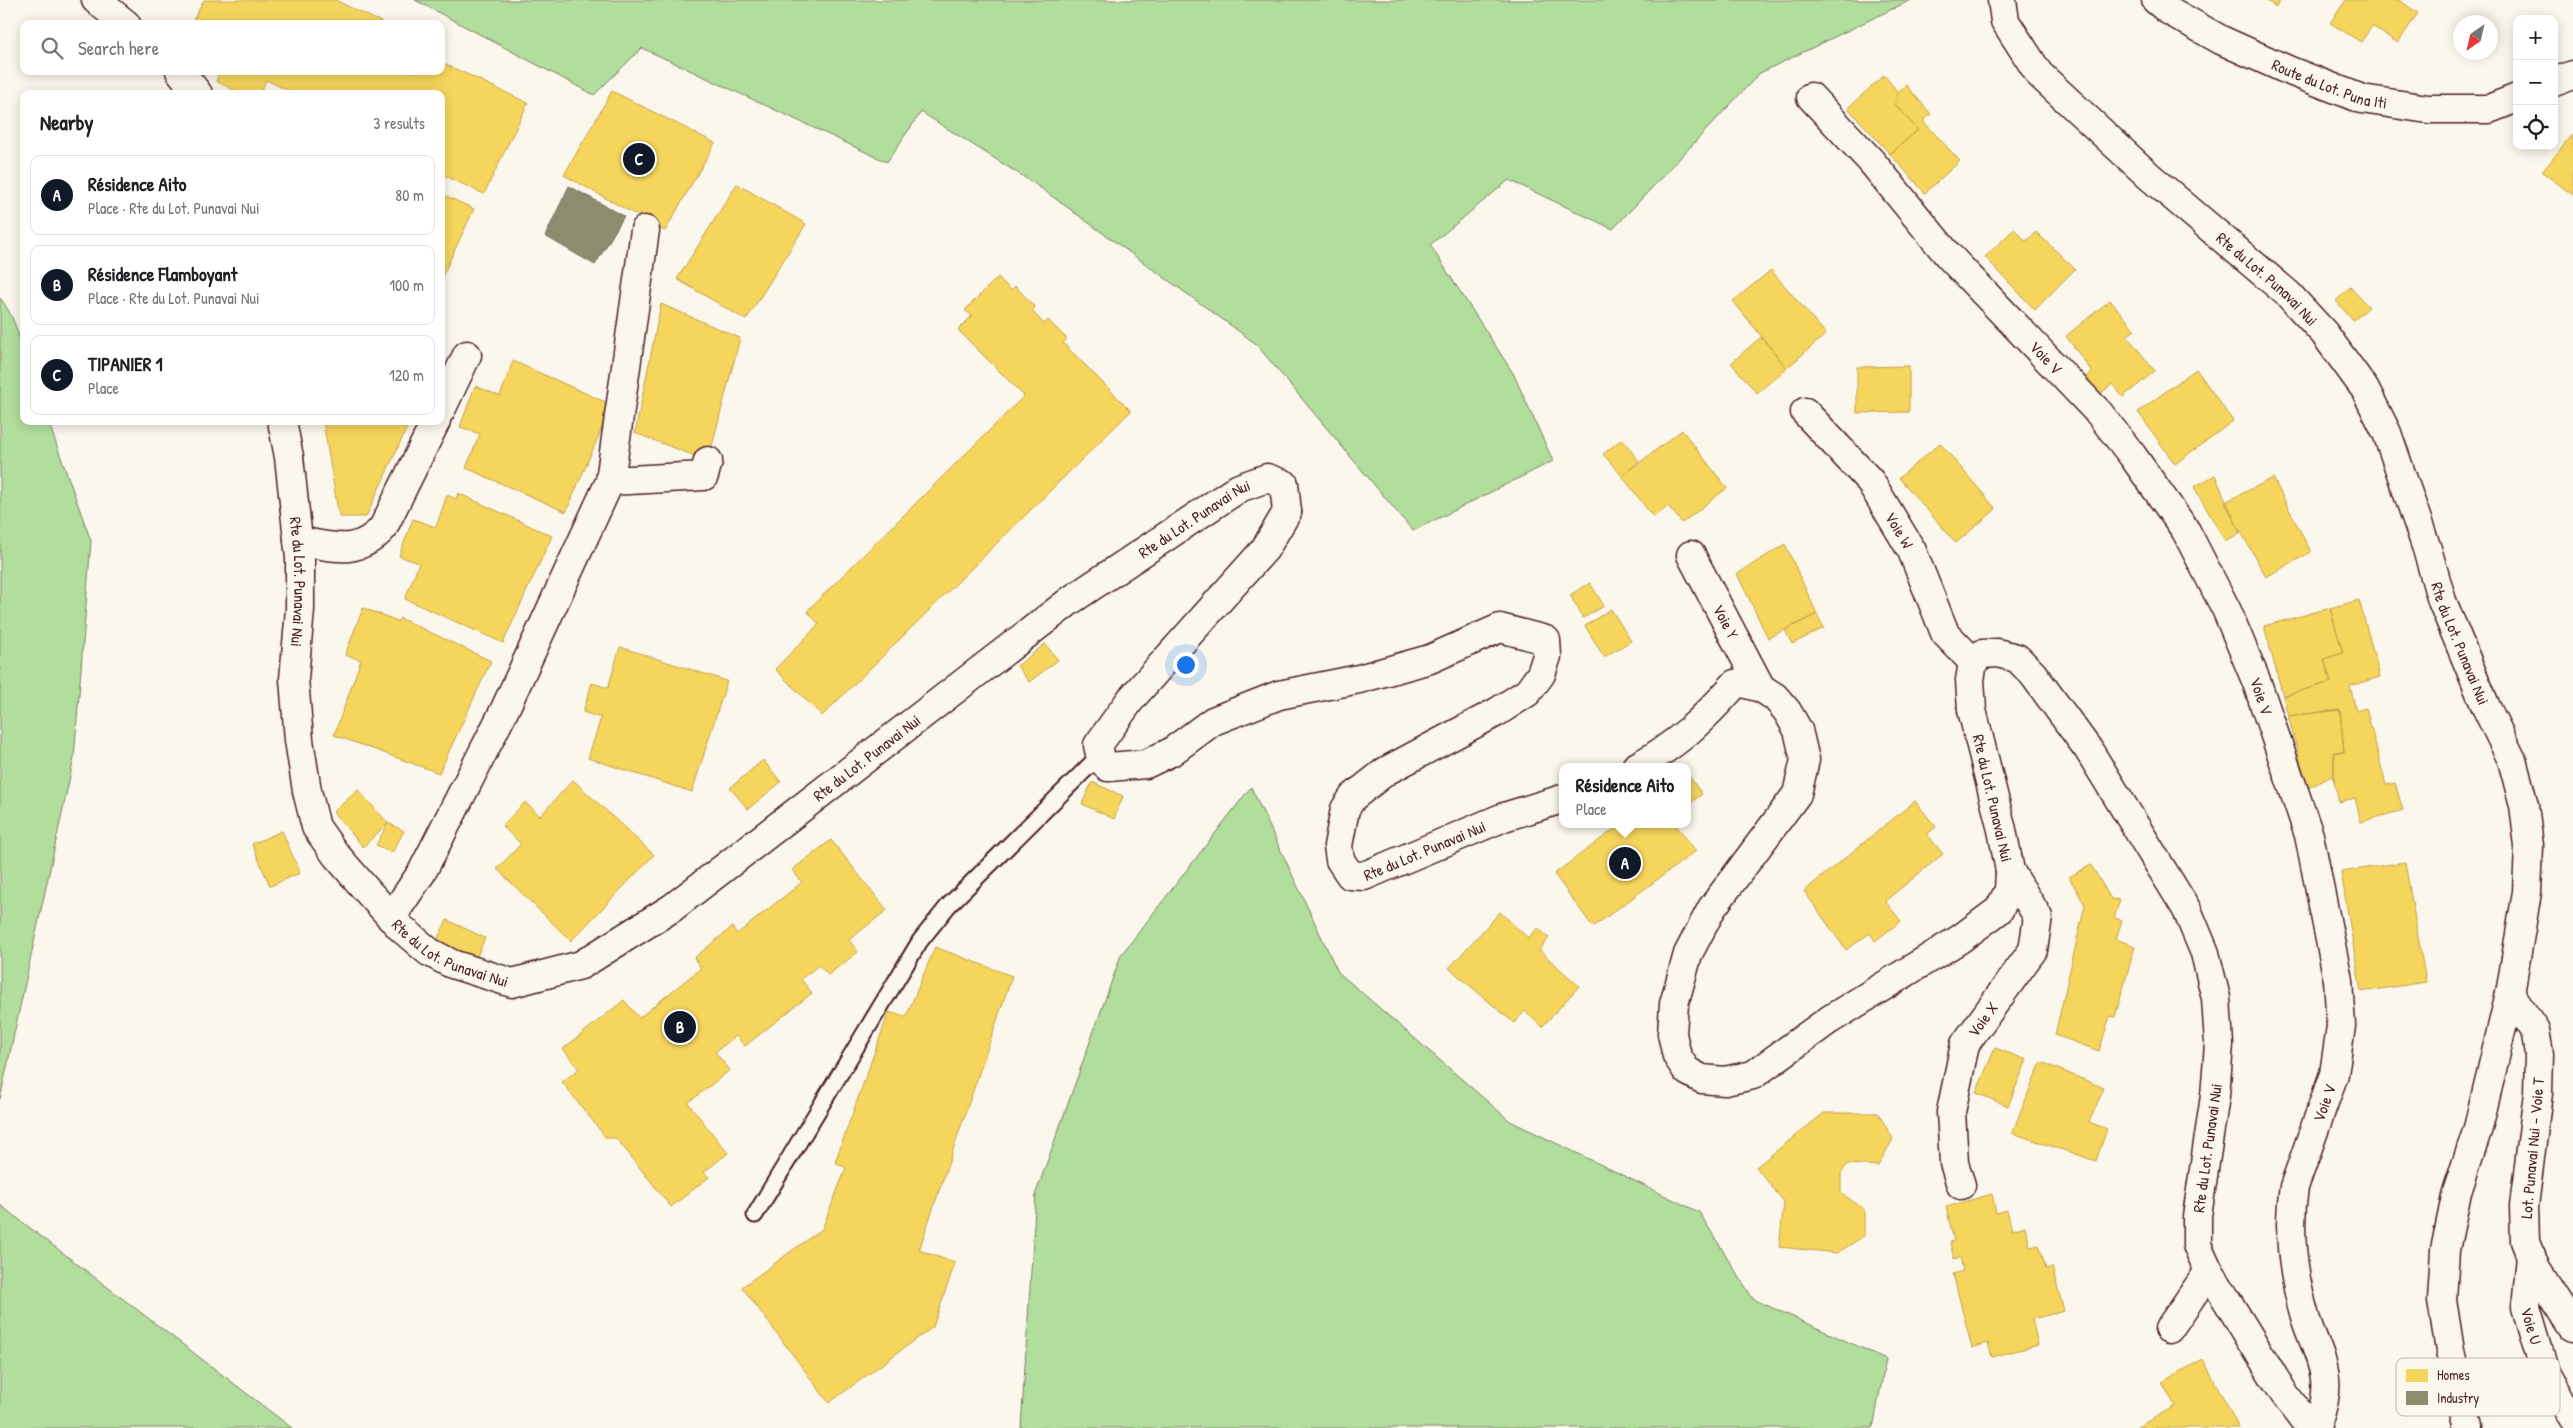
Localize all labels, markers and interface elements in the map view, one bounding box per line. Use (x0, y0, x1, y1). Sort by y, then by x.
north arrow (2453, 15, 2498, 60)
map controls (2513, 15, 2558, 150)
button: + (2513, 15, 2558, 60)
search box (20, 20, 445, 75)
icon: search (38, 34, 66, 62)
text: Search here (78, 35, 159, 61)
street label: Route du Lot. Puna Iti (2268, 53, 2389, 114)
button: − (2513, 60, 2558, 105)
button: locate (2513, 105, 2558, 150)
text: Nearby (40, 108, 93, 137)
text: 3 results (373, 112, 425, 134)
pin: C (623, 140, 655, 178)
text: Résidence Aito (88, 171, 186, 197)
text: A (53, 184, 61, 206)
text: 80 m (395, 184, 424, 206)
text: Place · Rte du Lot. Punavai Nui (88, 197, 260, 219)
street label: Rte du Lot. Punavai Nui (2212, 227, 2323, 331)
text: Résidence Flamboyant (88, 261, 237, 287)
text: B (53, 274, 61, 296)
text: 100 m (389, 274, 424, 296)
text: Place · Rte du Lot. Punavai Nui (88, 287, 260, 309)
street label: Voie V (2025, 336, 2067, 379)
text: TIPANIER 1 (88, 351, 163, 377)
text: C (53, 364, 61, 386)
text: 120 m (389, 364, 424, 386)
text: Place (88, 377, 119, 399)
street label: Rte du Lot. Punavai Nui (1134, 474, 1253, 563)
street label: Voie W (1880, 508, 1919, 553)
street label: Rte du Lot. Punavai Nui (285, 516, 311, 648)
street label: Rte du Lot. Punavai Nui (2426, 580, 2495, 708)
street label: Voie Y (1708, 600, 1744, 643)
your location (1173, 652, 1199, 678)
street label: Voie V (2245, 674, 2278, 718)
street label: Rte du Lot. Punavai Nui (808, 709, 925, 806)
street label: Rte du Lot. Punavai Nui (1968, 732, 2018, 864)
popup (1559, 763, 1691, 828)
text: Résidence Aito (1576, 772, 1674, 798)
text: Place (1576, 798, 1607, 820)
street label: Rte du Lot. Punavai Nui (1360, 815, 1489, 886)
pin: A (1609, 844, 1641, 882)
street label: Rte du Lot. Punavai Nui (387, 914, 511, 992)
street label: Voie X (1963, 997, 2003, 1042)
pin: B (664, 1008, 696, 1046)
street label: Lot. Punavai Nui - Voie T (2515, 1076, 2549, 1219)
street label: Voie V (2307, 1081, 2341, 1125)
street label: Rte du Lot. Punavai Nui (2187, 1082, 2227, 1214)
street label: Voie U (2516, 1305, 2548, 1347)
legend (2396, 1358, 2560, 1416)
text: Homes (2437, 1365, 2470, 1384)
text: Industry (2437, 1388, 2479, 1408)

